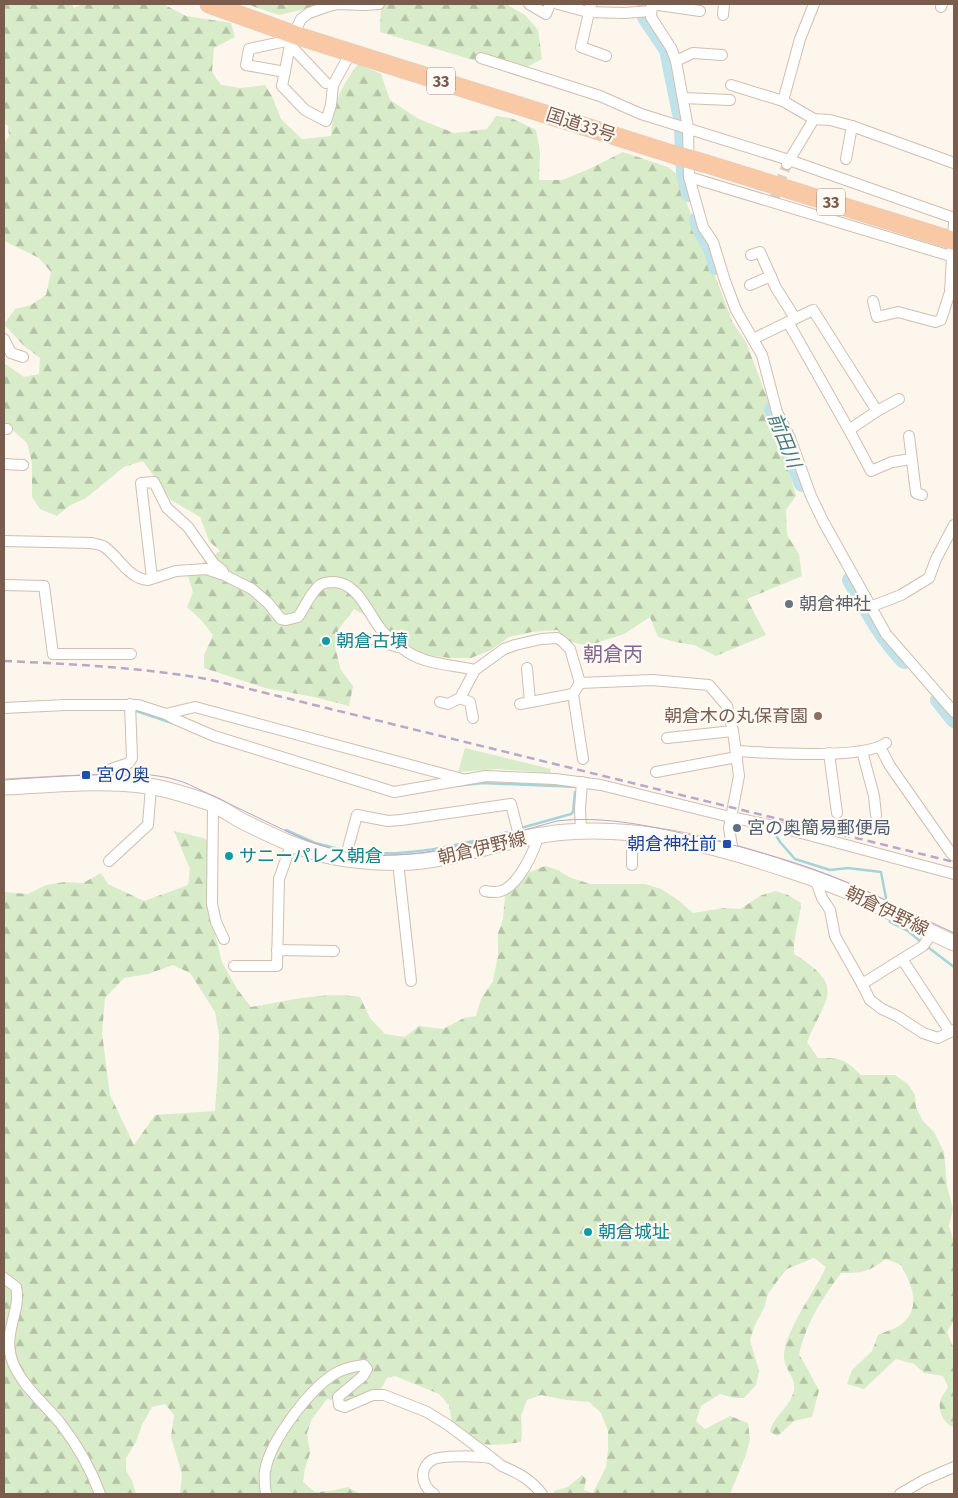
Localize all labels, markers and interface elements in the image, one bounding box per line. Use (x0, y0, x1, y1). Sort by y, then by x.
road number: 33 (427, 68, 455, 94)
street label: 国道33号 (543, 103, 619, 147)
road number: 33 (817, 188, 845, 216)
water label: 前田川 (763, 409, 807, 473)
place label: 朝倉神社 (799, 593, 871, 615)
marker: 朝倉神社 (783, 598, 795, 610)
place label: 朝倉古墳 (336, 630, 408, 652)
marker: 朝倉古墳 (320, 635, 332, 647)
district label: 朝倉丙 (583, 642, 643, 666)
place label: 朝倉木の丸保育園 (664, 705, 808, 727)
marker: 朝倉木の丸保育園 (812, 710, 824, 722)
place label: 宮の奥 (96, 764, 150, 786)
marker: 宮の奥 (80, 769, 92, 781)
place label: 宮の奥簡易郵便局 (747, 817, 891, 839)
marker: 宮の奥簡易郵便局 (731, 822, 743, 834)
street label: 朝倉伊野線 (436, 827, 528, 869)
place label: 朝倉神社前 (627, 833, 717, 855)
marker: 朝倉神社前 (721, 838, 733, 850)
place label: サニーパレス朝倉 (239, 845, 383, 867)
marker: サニーパレス朝倉 (223, 850, 235, 862)
street label: 朝倉伊野線 (842, 881, 932, 941)
place label: 朝倉城址 (598, 1221, 670, 1243)
marker: 朝倉城址 (582, 1226, 594, 1238)

